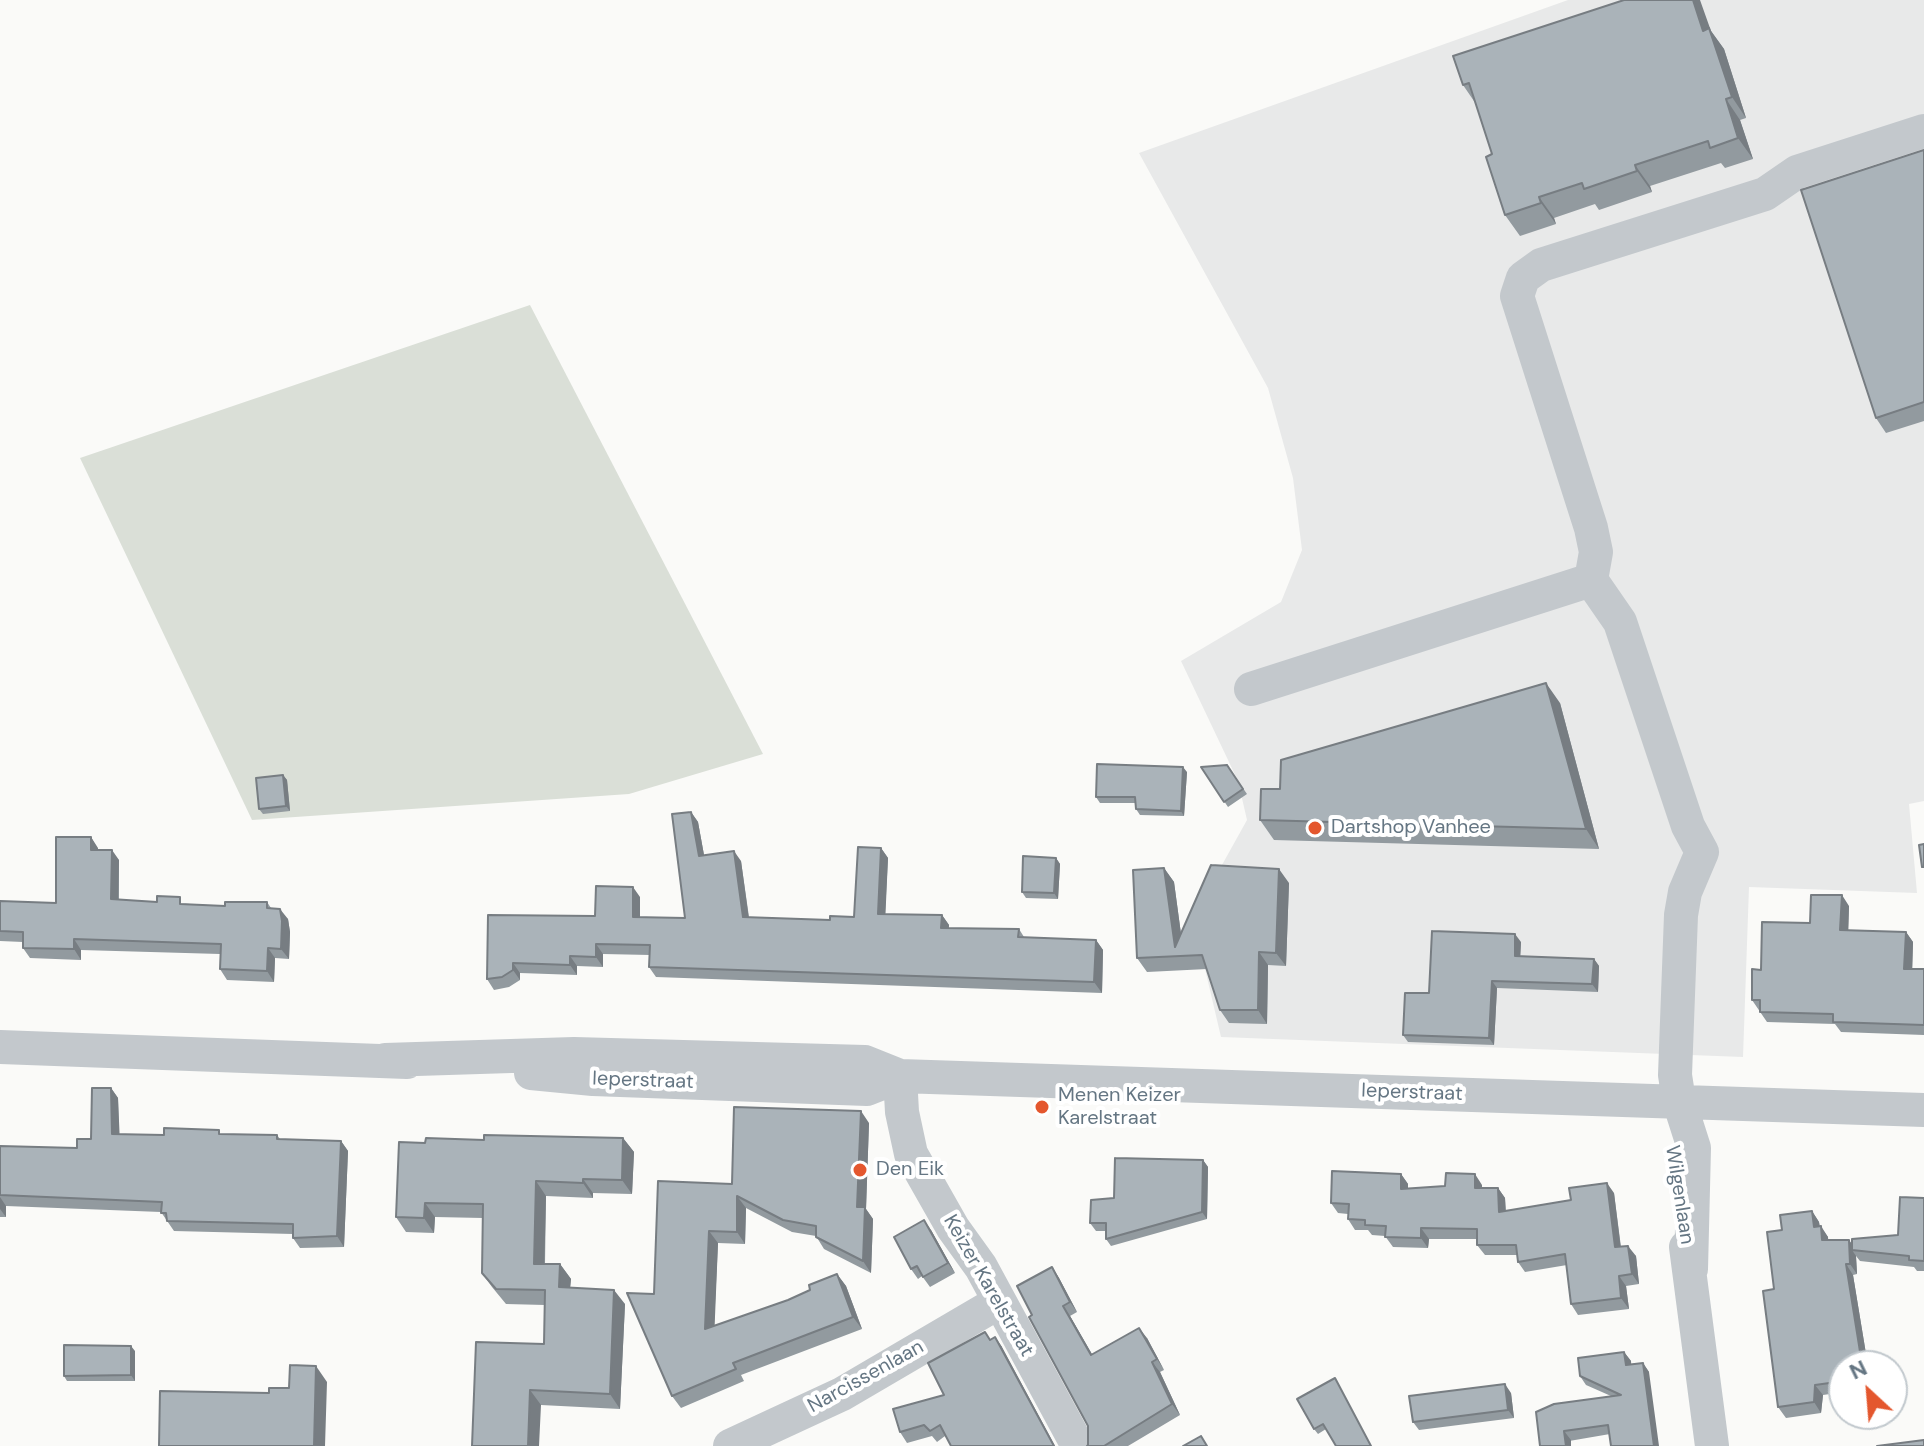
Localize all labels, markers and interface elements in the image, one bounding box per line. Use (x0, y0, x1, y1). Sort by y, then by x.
place label: Dartshop Vanhee (1331, 816, 1491, 840)
marker: Dartshop Vanhee (1306, 819, 1324, 837)
street label: Ieperstraat (592, 1067, 694, 1095)
street label: Ieperstraat (1361, 1079, 1463, 1107)
place label: Menen Keizer Karelstraat (1058, 1084, 1181, 1131)
marker: Menen Keizer Karelstraat (1033, 1098, 1051, 1116)
street label: Wilgenlaan (1659, 1144, 1699, 1246)
place label: Den Eik (876, 1158, 944, 1182)
marker: Den Eik (851, 1161, 869, 1179)
street label: Keizer Karelstraat (938, 1211, 1038, 1361)
street label: Narcissenlaan (804, 1335, 928, 1419)
north arrow (1828, 1350, 1908, 1430)
text: N (1845, 1353, 1872, 1386)

